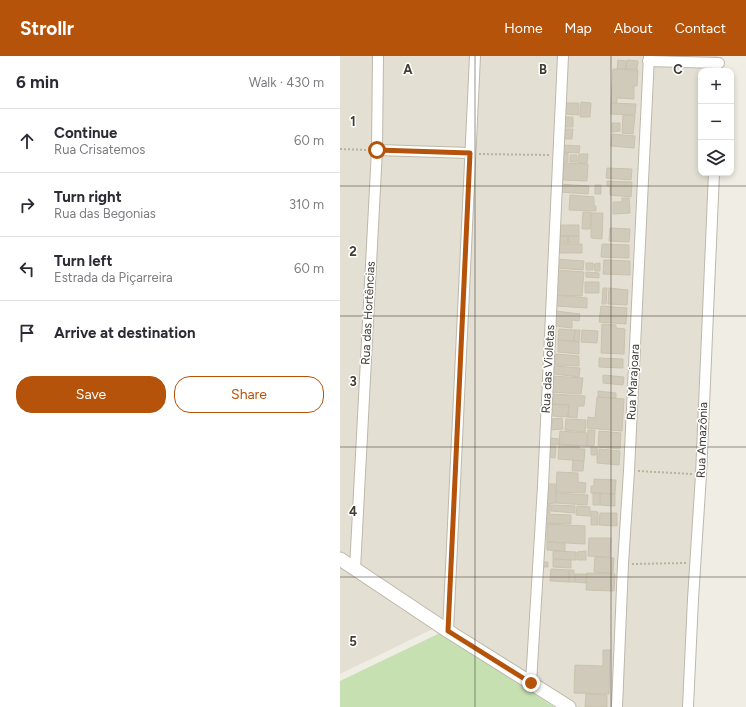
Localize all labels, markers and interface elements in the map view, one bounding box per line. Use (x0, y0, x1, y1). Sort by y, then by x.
text: Strollr (20, 17, 74, 40)
text: Home (504, 20, 543, 37)
text: Map (565, 20, 592, 37)
text: About (614, 20, 653, 37)
text: Contact (675, 20, 726, 37)
text: A (403, 62, 413, 77)
text: B (539, 62, 547, 77)
text: C (673, 62, 683, 77)
map controls (698, 68, 734, 176)
button: + (698, 68, 734, 104)
text: 6 min (16, 72, 59, 92)
text: Walk · 430 m (249, 75, 324, 90)
button: − (698, 104, 734, 140)
text: 1 (350, 114, 356, 129)
text: Continue (54, 124, 117, 142)
icon: ahead (16, 130, 38, 152)
text: 60 m (294, 133, 324, 148)
button: layers (698, 140, 734, 176)
route start (368, 141, 386, 159)
text: Rua Crisatemos (54, 142, 145, 157)
text: Turn right (54, 188, 122, 206)
icon: right (16, 194, 38, 216)
text: 310 m (289, 197, 324, 212)
text: Rua das Begonias (54, 206, 156, 221)
text: 2 (349, 244, 357, 259)
text: Turn left (54, 252, 112, 270)
icon: left (16, 258, 38, 280)
street label: Rua das Hortências (358, 260, 378, 365)
text: 60 m (294, 261, 324, 276)
text: Estrada da Piçarreira (54, 270, 173, 285)
icon: arrive (16, 322, 38, 344)
text: Arrive at destination (54, 324, 195, 342)
street label: Rua das Violetas (539, 324, 557, 414)
street label: Rua Marajoara (624, 344, 642, 420)
text: 3 (349, 374, 357, 389)
button: Save (16, 376, 166, 413)
button: Share (174, 376, 324, 413)
street label: Rua Amazônia (694, 402, 710, 478)
text: 4 (349, 504, 357, 519)
text: 5 (349, 634, 357, 649)
route end (522, 674, 540, 692)

